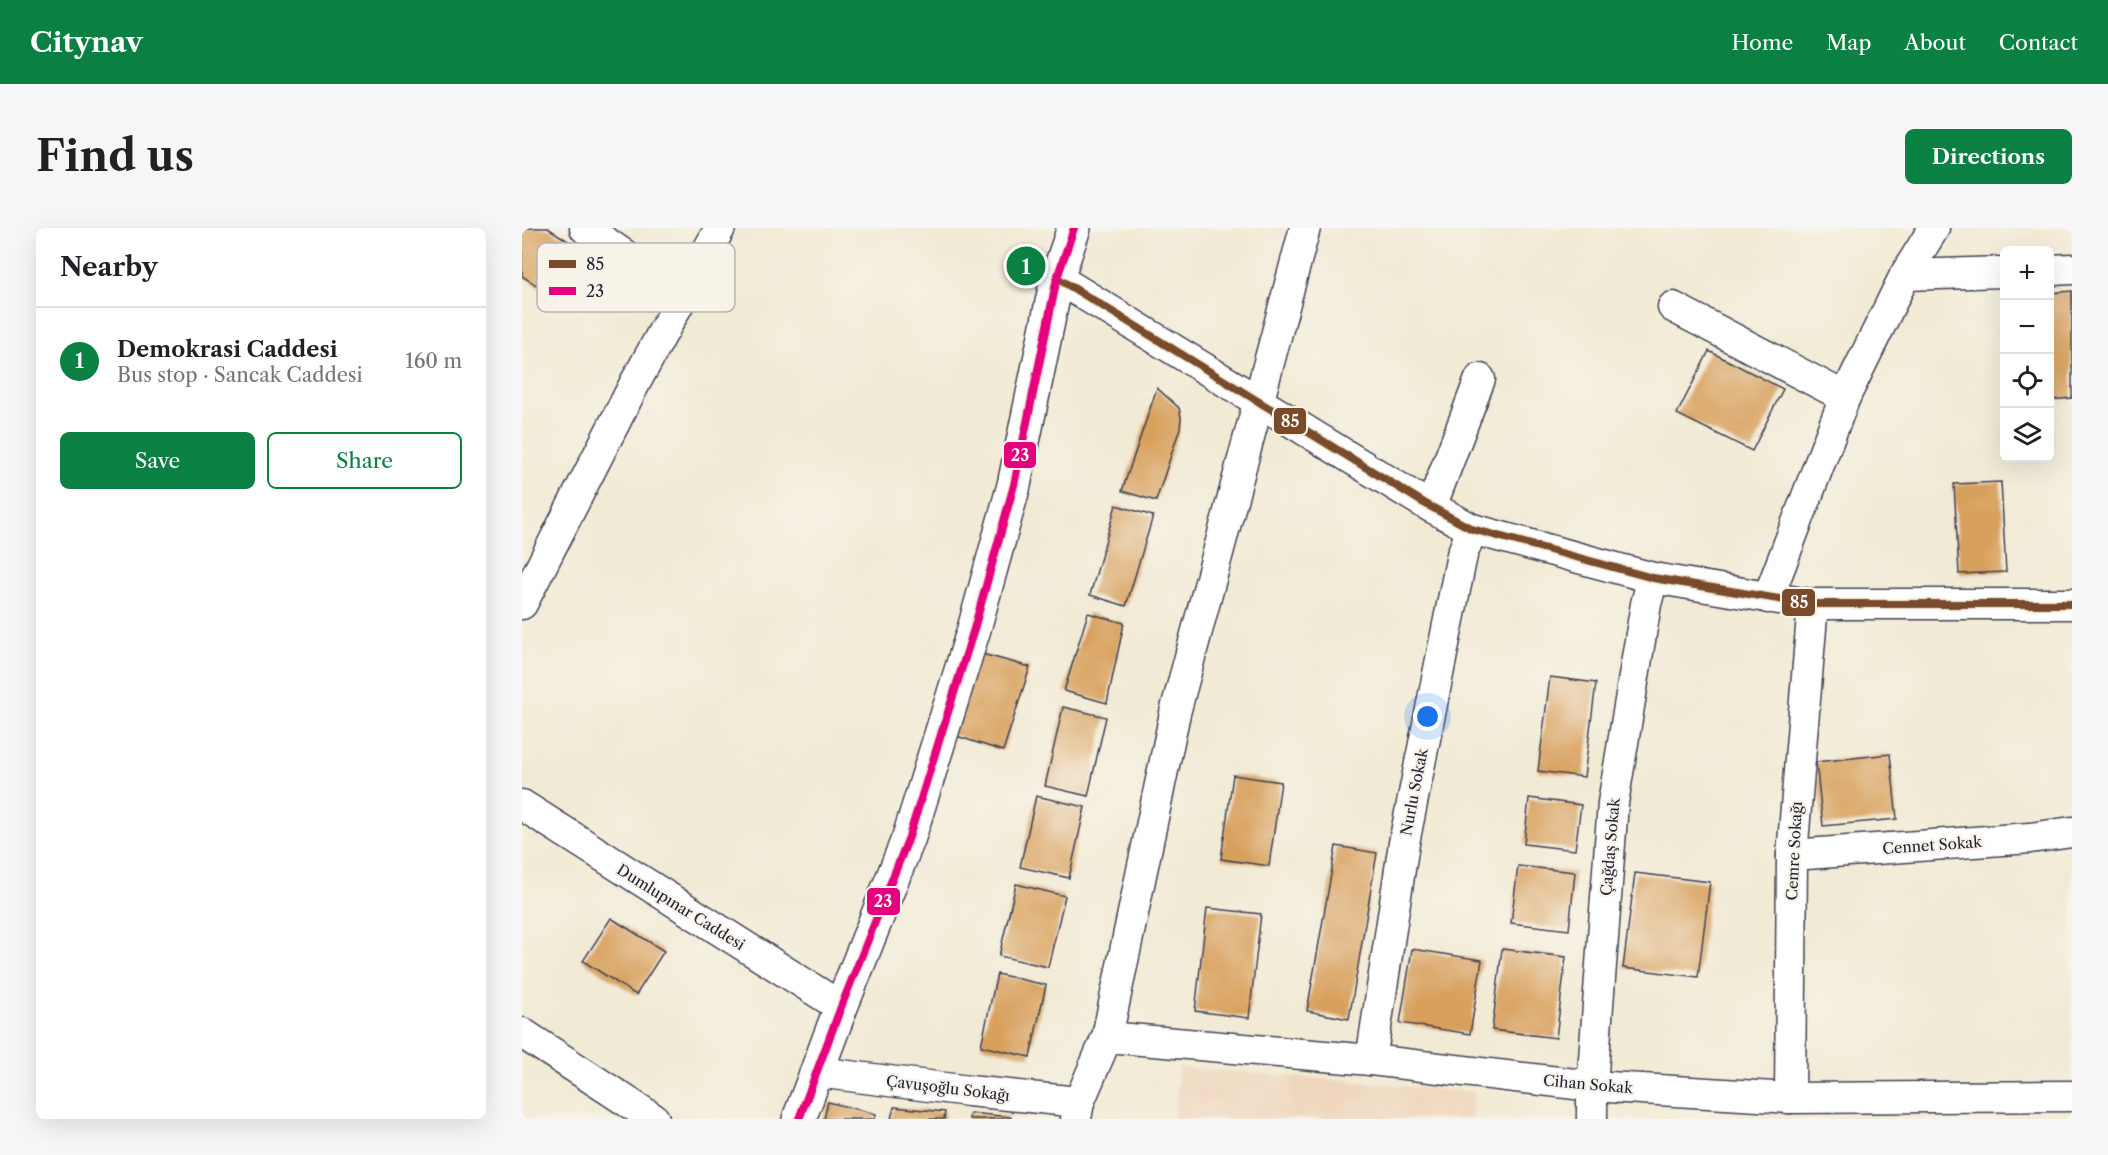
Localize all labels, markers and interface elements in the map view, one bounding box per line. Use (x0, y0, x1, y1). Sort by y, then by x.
text: Citynav (30, 25, 143, 59)
text: Home (1732, 30, 1793, 55)
text: Map (1826, 30, 1871, 55)
text: About (1904, 30, 1966, 55)
text: Contact (1999, 30, 2078, 55)
button: Directions (1905, 129, 2072, 184)
text: Find us (36, 130, 194, 182)
legend (537, 243, 735, 312)
pin: 1 (1006, 243, 1046, 288)
map controls (2000, 246, 2054, 462)
button: + (2000, 246, 2054, 300)
text: Nearby (60, 251, 158, 283)
text: 85 (586, 254, 604, 274)
text: 23 (586, 281, 604, 301)
button: − (2000, 300, 2054, 354)
text: Demokrasi Caddesi (117, 336, 337, 363)
text: 1 (75, 349, 84, 373)
text: 160 m (405, 349, 462, 373)
button: locate (2000, 354, 2054, 408)
text: Bus stop · Sancak Caddesi (117, 363, 363, 387)
line badge: 85 (1273, 407, 1307, 435)
button: layers (2000, 408, 2054, 462)
text: 85 (1281, 411, 1300, 431)
button: Save (60, 432, 255, 489)
button: Share (267, 432, 462, 489)
line badge: 23 (1003, 441, 1037, 469)
text: 23 (1011, 445, 1029, 465)
line badge: 85 (1781, 588, 1816, 617)
text: 85 (1790, 592, 1809, 612)
your location (1413, 702, 1442, 731)
street label: Nurlu Sokak (1396, 745, 1432, 837)
street label: Çağdaş Sokak (1596, 796, 1624, 897)
street label: Cemre Sokağı (1782, 801, 1806, 901)
street label: Cennet Sokak (1882, 832, 1984, 858)
street label: Dumlupınar Caddesi (613, 860, 749, 954)
line badge: 23 (866, 887, 901, 916)
text: 23 (874, 891, 892, 911)
street label: Çavuşoğlu Sokağı (885, 1071, 1011, 1105)
street label: Cihan Sokak (1542, 1071, 1635, 1097)

